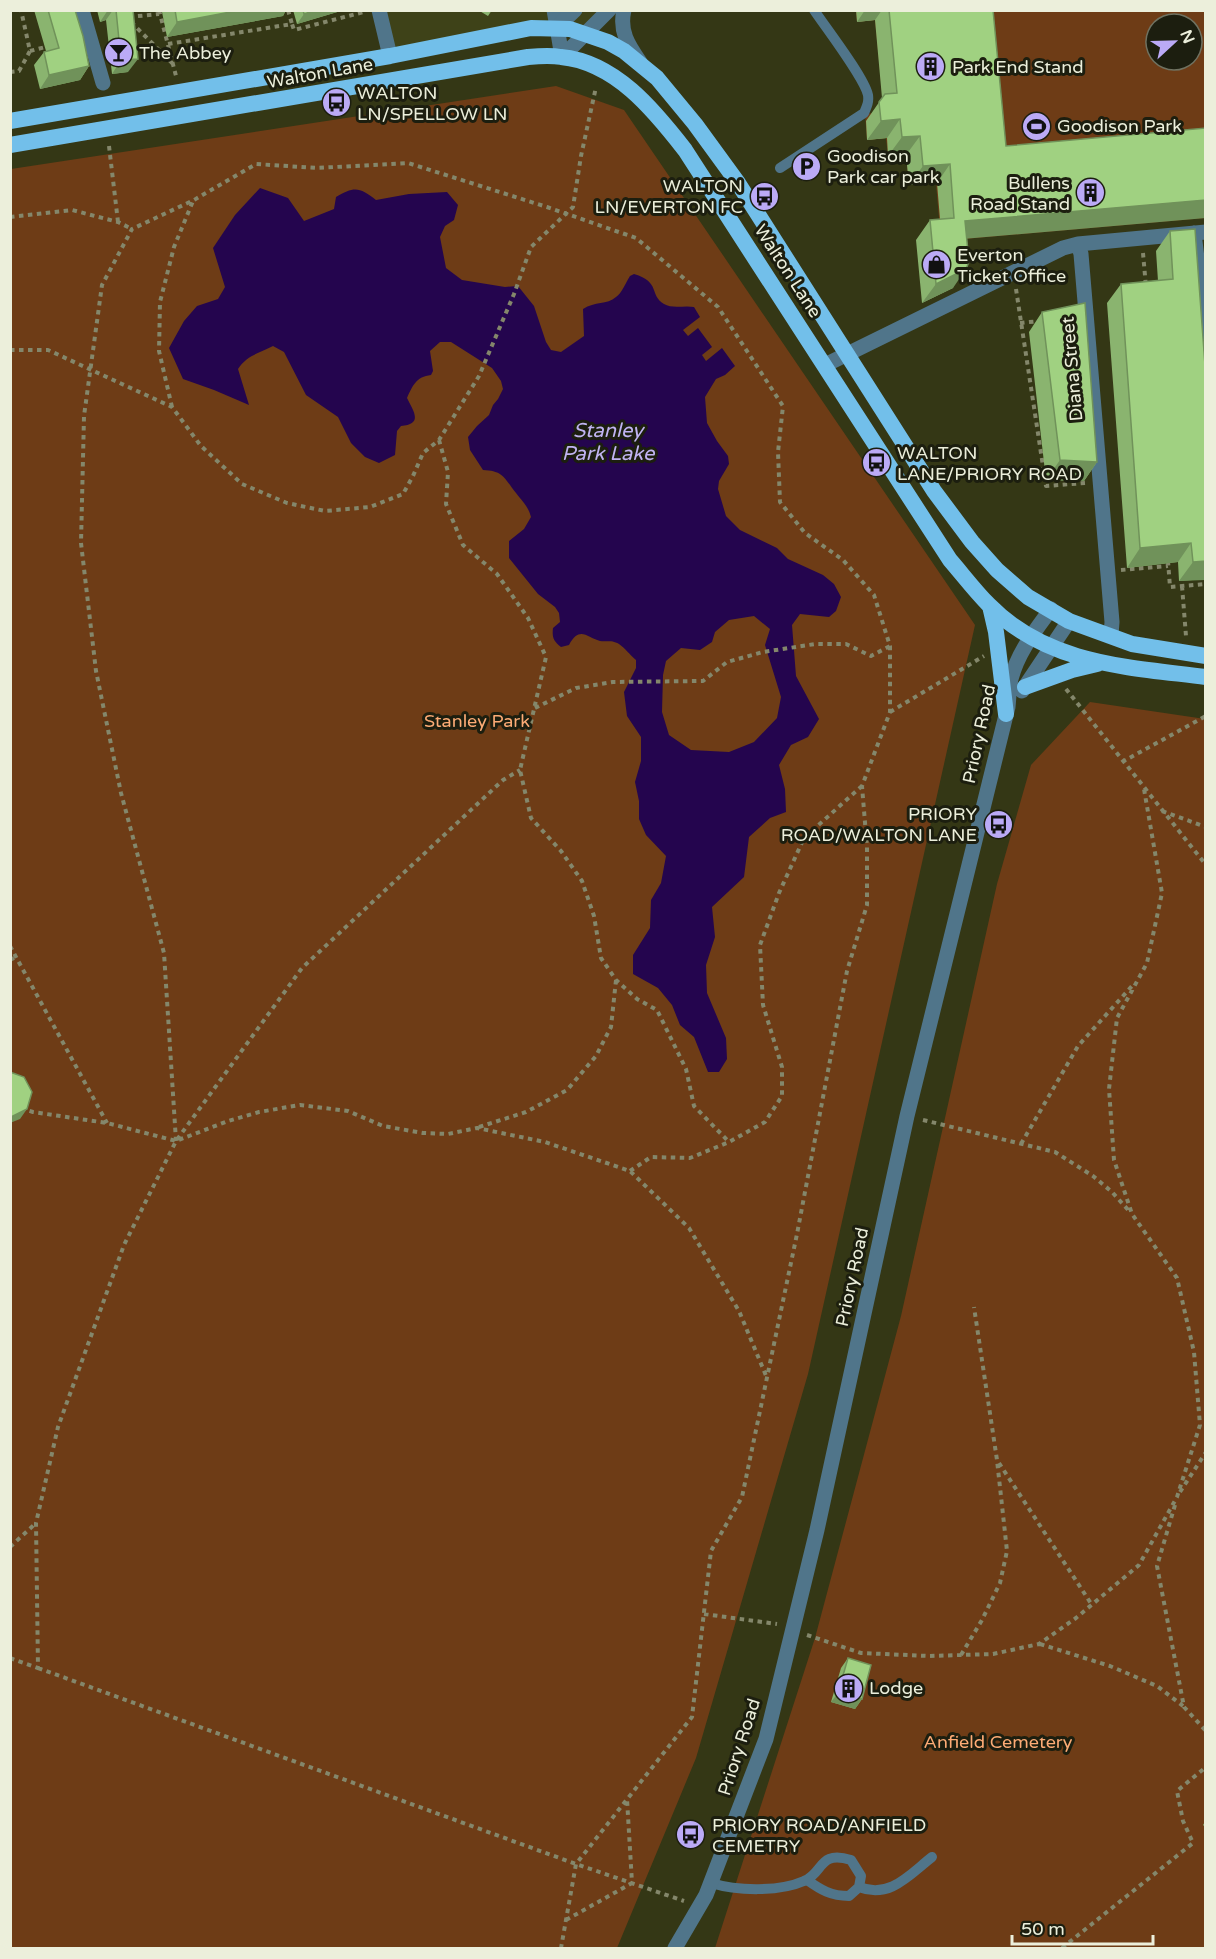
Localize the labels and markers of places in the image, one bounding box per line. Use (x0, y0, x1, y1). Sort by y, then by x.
bar icon: The Abbey (102, 37, 134, 69)
place label: The Abbey (139, 42, 232, 64)
building icon: Park End Stand (915, 51, 947, 83)
place label: Park End Stand (952, 56, 1084, 78)
place label: WALTON LN/SPELLOW LN (357, 82, 508, 125)
bus stop icon: WALTON LN/SPELLOW LN (320, 87, 352, 119)
sports icon: Goodison Park (1020, 110, 1052, 142)
place label: Goodison Park (1057, 115, 1182, 137)
place label: Goodison Park car park (827, 145, 940, 188)
parking icon: Goodison Park car park (790, 150, 822, 182)
place label: Bullens Road Stand (970, 172, 1070, 215)
place label: WALTON LN/EVERTON FC (595, 175, 743, 218)
building icon: Bullens Road Stand (1075, 177, 1107, 209)
bus stop icon: WALTON LN/EVERTON FC (748, 180, 780, 212)
place label: Everton Ticket Office (957, 244, 1066, 287)
shop icon: Everton Ticket Office (920, 249, 952, 281)
place label: WALTON LANE/PRIORY ROAD (897, 442, 1082, 485)
bus stop icon: WALTON LANE/PRIORY ROAD (860, 447, 892, 479)
place label: PRIORY ROAD/WALTON LANE (781, 803, 977, 846)
bus stop icon: PRIORY ROAD/WALTON LANE (982, 808, 1014, 840)
building icon: Lodge (832, 1672, 864, 1704)
place label: Lodge (869, 1677, 923, 1699)
place label: PRIORY ROAD/ANFIELD CEMETRY (712, 1814, 926, 1857)
bus stop icon: PRIORY ROAD/ANFIELD CEMETRY (675, 1819, 707, 1851)

